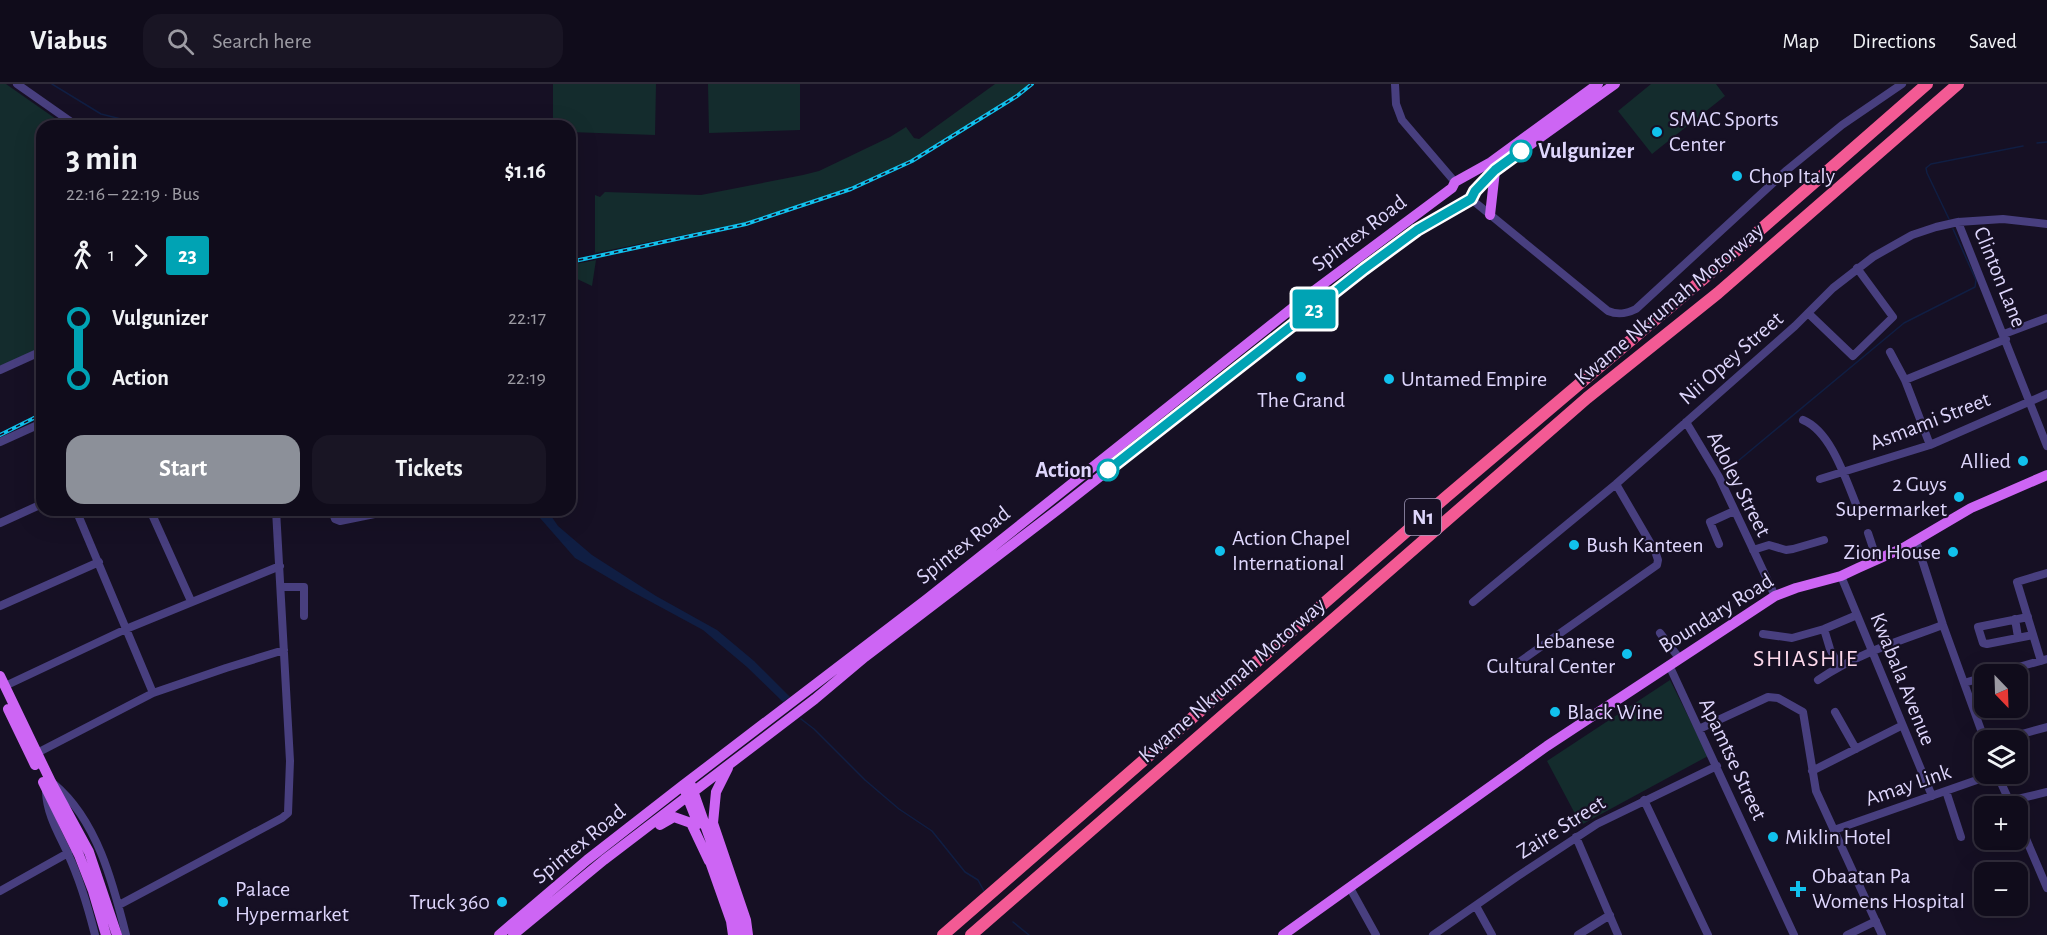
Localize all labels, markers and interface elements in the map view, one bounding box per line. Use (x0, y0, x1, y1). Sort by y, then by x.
search box (143, 14, 563, 68)
icon: search (164, 25, 197, 58)
text: Viabus (30, 27, 107, 55)
text: Search here (212, 30, 312, 52)
text: Map (1783, 31, 1819, 52)
text: Directions (1852, 31, 1936, 52)
text: Saved (1969, 31, 2017, 52)
place label: SMAC Sports Center (1669, 108, 1779, 155)
marker: SMAC Sports Center (1650, 125, 1664, 139)
marker: Vulgunizer (1510, 140, 1532, 162)
place label: Vulgunizer (1538, 140, 1634, 162)
text: 3 min (66, 143, 138, 176)
text: $1.16 (505, 160, 546, 182)
place label: Chop Italy (1749, 165, 1836, 187)
marker: Chop Italy (1730, 169, 1744, 183)
text: 22:16 – 22:19 · Bus (66, 184, 200, 204)
street label: Spintex Road (1308, 190, 1410, 276)
street label: Kwame Nkrumah Motorway (1570, 218, 1768, 389)
street label: Clinton Lane (1970, 224, 2030, 330)
icon: walk (66, 239, 99, 272)
icon: forward (124, 239, 157, 272)
text: 1 (108, 245, 115, 265)
text: 23 (178, 245, 197, 266)
line badge: 23 (1287, 290, 1341, 328)
text: 23 (1305, 299, 1323, 320)
text: Vulgunizer (112, 307, 208, 329)
street label: Nii Opey Street (1675, 307, 1787, 409)
text: 22:17 (508, 308, 546, 328)
text: Action (112, 367, 169, 389)
text: 22:19 (507, 368, 546, 388)
place label: Untamed Empire (1401, 368, 1547, 390)
marker: The Grand (1294, 370, 1308, 384)
marker: Untamed Empire (1382, 372, 1396, 386)
street label: Asmami Street (1867, 388, 1993, 454)
place label: The Grand (1257, 389, 1345, 411)
street label: Adoley Street (1703, 428, 1775, 540)
button: Start (66, 435, 300, 504)
button: Tickets (312, 435, 546, 504)
place label: Allied (1961, 450, 2011, 472)
marker: Allied (2016, 454, 2030, 468)
place label: Action (1035, 459, 1092, 481)
marker: Action (1097, 459, 1119, 481)
place label: 2 Guys Supermarket (1835, 473, 1947, 520)
marker: 2 Guys Supermarket (1952, 490, 1966, 504)
road number: N1 (1405, 499, 1441, 535)
street label: Spintex Road (912, 502, 1014, 588)
place label: Action Chapel International (1232, 527, 1351, 574)
place label: Bush Kanteen (1586, 534, 1704, 556)
marker: Bush Kanteen (1567, 538, 1581, 552)
place label: Zion House (1844, 541, 1941, 563)
marker: Action Chapel International (1213, 544, 1227, 558)
marker: Zion House (1946, 545, 1960, 559)
street label: Boundary Road (1655, 569, 1777, 657)
street label: Kwame Nkrumah Motorway (1134, 593, 1330, 767)
street label: Kwabala Avenue (1866, 610, 1940, 748)
place label: Lebanese Cultural Center (1487, 630, 1615, 677)
marker: Lebanese Cultural Center (1620, 647, 1634, 661)
district label: SHIASHIE (1753, 647, 1859, 671)
north arrow (1974, 664, 2028, 718)
map controls (1974, 664, 2028, 916)
street label: Apamtse Street (1695, 695, 1771, 823)
place label: Black Wine (1567, 701, 1663, 723)
marker: Black Wine (1548, 705, 1562, 719)
button: layers (1974, 730, 2028, 784)
street label: Amay Link (1862, 760, 1954, 810)
street label: Zaire Street (1513, 791, 1609, 863)
button: + (1974, 796, 2028, 850)
street label: Spintex Road (529, 800, 629, 888)
place label: Miklin Hotel (1785, 826, 1891, 848)
marker: Miklin Hotel (1766, 830, 1780, 844)
button: − (1974, 862, 2028, 916)
place label: Obaatan Pa Womens Hospital (1812, 865, 1965, 912)
place label: Palace Hypermarket (235, 878, 349, 925)
marker: Obaatan Pa Womens Hospital (1789, 880, 1807, 898)
place label: Truck 360 (409, 891, 490, 913)
marker: Palace Hypermarket (216, 895, 230, 909)
marker: Truck 360 (495, 895, 509, 909)

